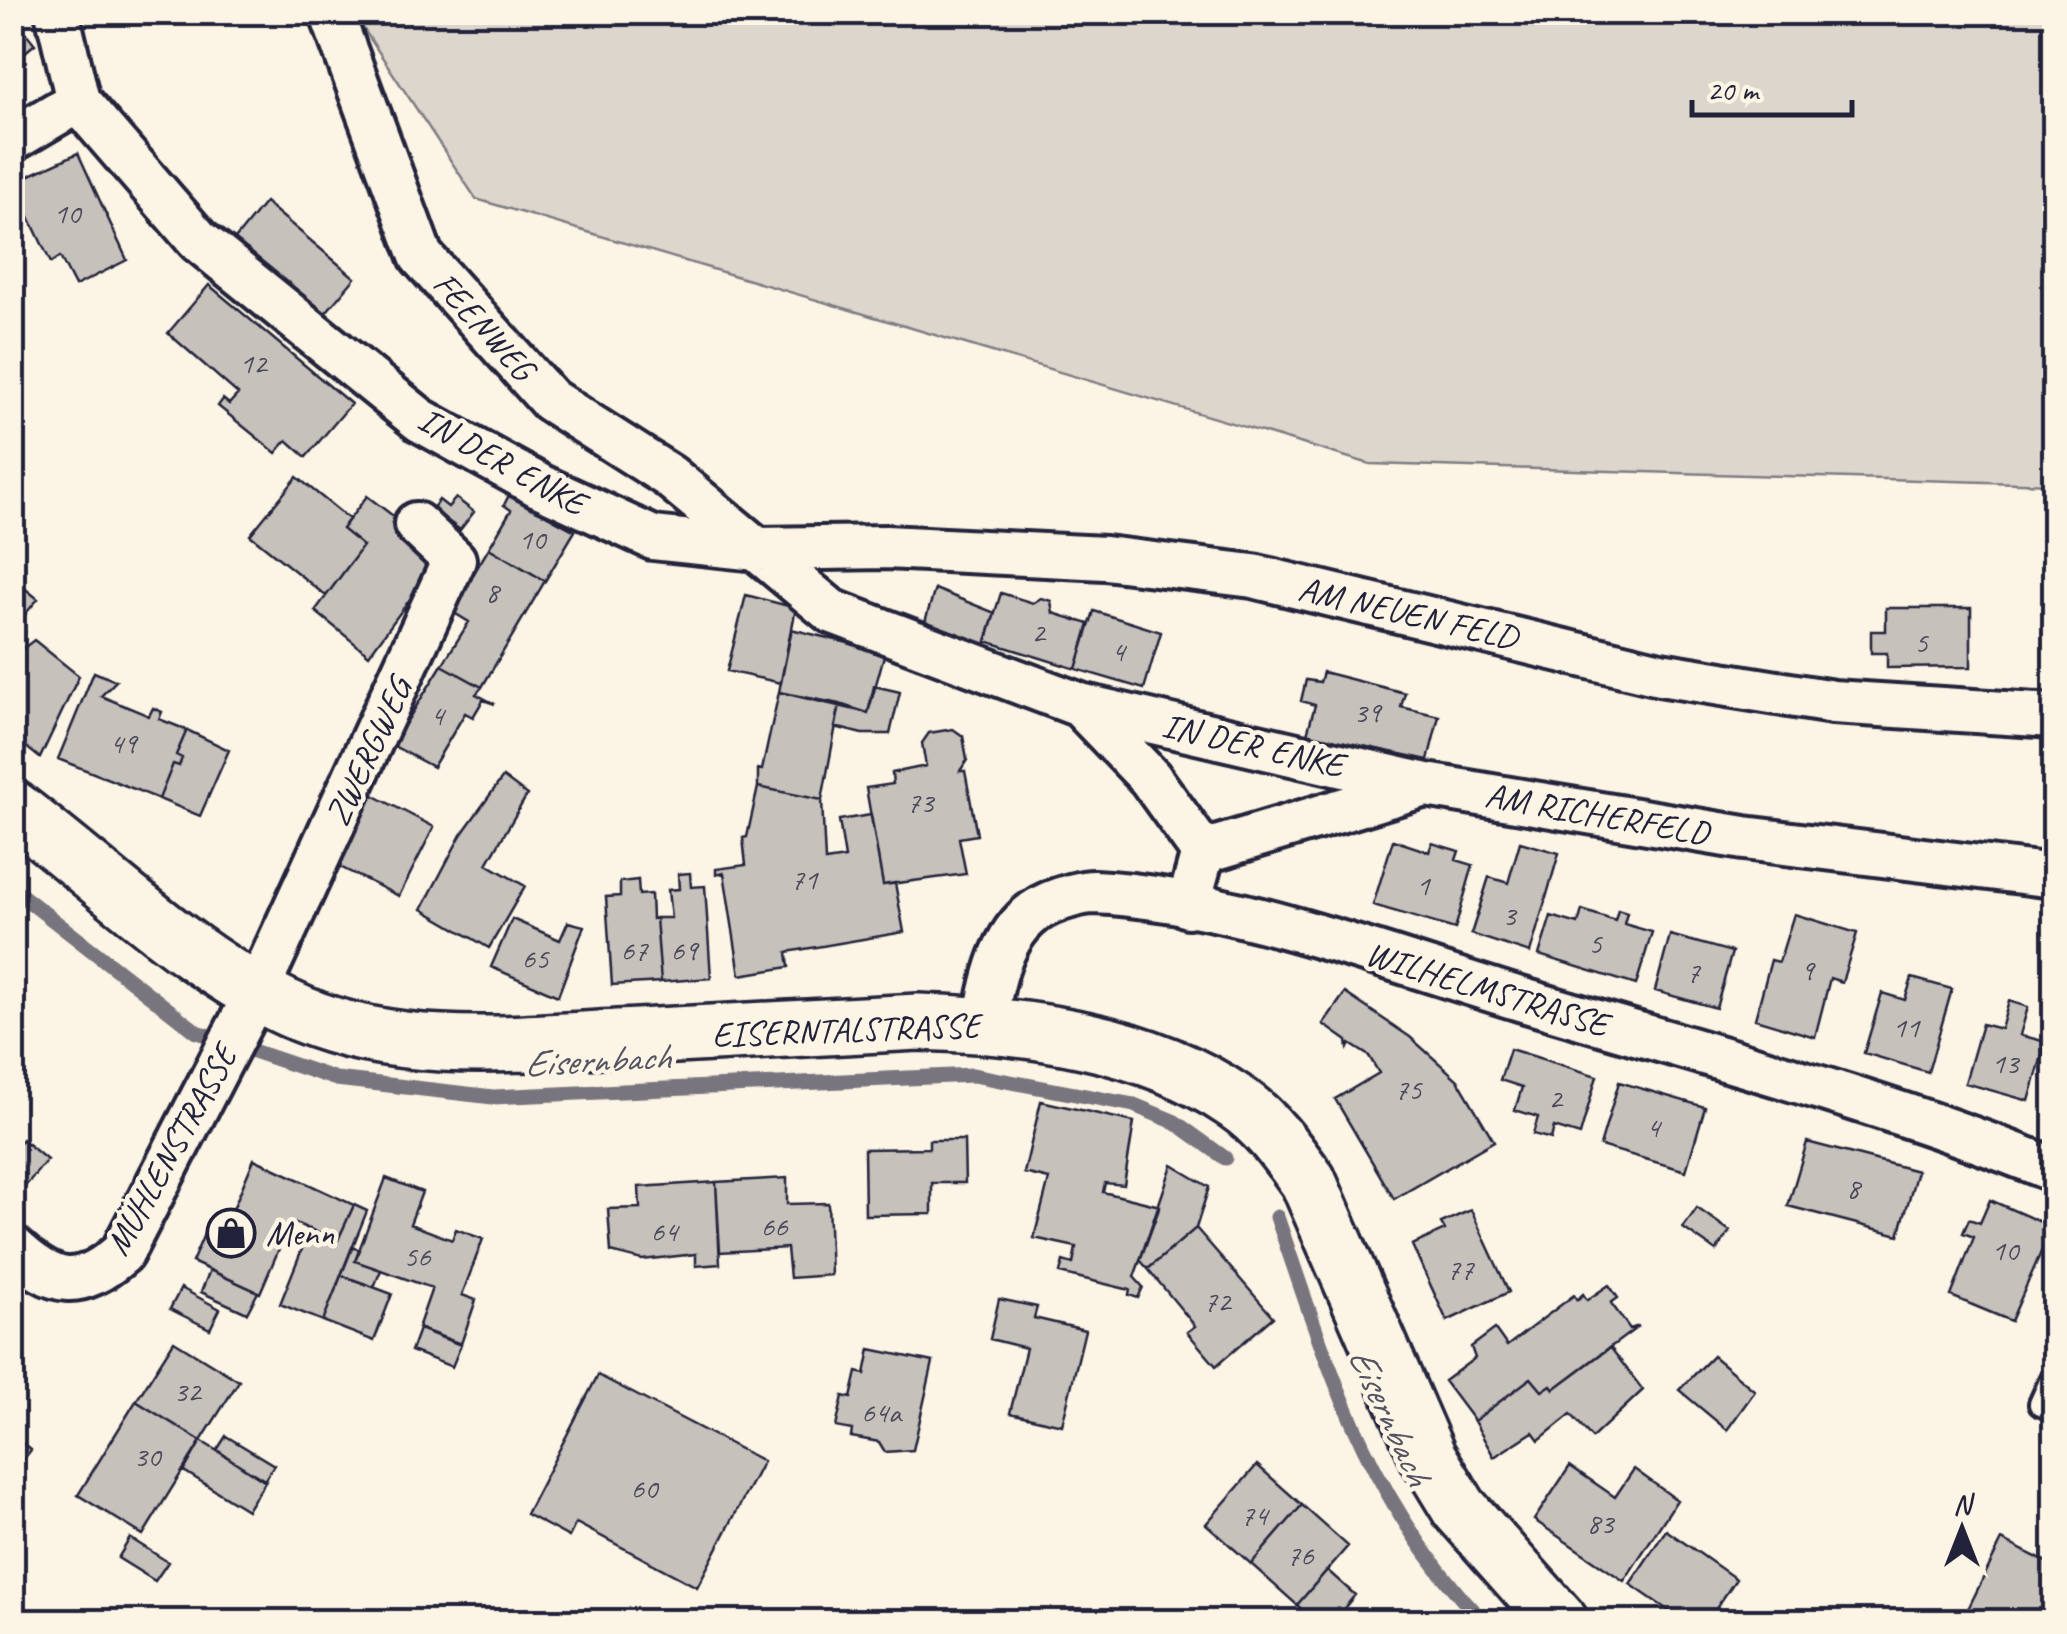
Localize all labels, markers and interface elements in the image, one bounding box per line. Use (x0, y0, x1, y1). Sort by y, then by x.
scale bar (1692, 55, 1852, 117)
text: 20 m (1707, 71, 1760, 109)
house number: 10 (54, 194, 83, 232)
street label: FEENWEG (423, 262, 547, 393)
house number: 12 (240, 344, 269, 382)
street label: IN DER ENKE (410, 397, 598, 528)
house number: 10 (519, 520, 548, 558)
street label: AM NEUEN FELD (1294, 566, 1524, 661)
house number: 8 (485, 573, 501, 611)
house number: 2 (1031, 613, 1047, 651)
house number: 5 (1914, 623, 1929, 661)
house number: 4 (1111, 632, 1127, 670)
street label: ZWERGWEG (314, 667, 424, 833)
house number: 39 (1354, 693, 1383, 731)
house number: 4 (430, 696, 446, 734)
street label: IN DER ENKE (1158, 702, 1352, 789)
house number: 49 (110, 724, 139, 762)
street label: AM RICHERFELD (1482, 772, 1715, 856)
house number: 73 (907, 783, 936, 821)
house number: 71 (791, 860, 819, 898)
house number: 1 (1416, 866, 1431, 904)
house number: 3 (1502, 896, 1518, 934)
house number: 5 (1588, 924, 1603, 962)
house number: 67 (621, 931, 649, 969)
house number: 69 (671, 931, 700, 969)
street label: WILHELMSTRASSE (1361, 931, 1618, 1048)
house number: 65 (522, 939, 550, 977)
house number: 9 (1800, 951, 1816, 989)
house number: 7 (1686, 953, 1701, 991)
street label: EISERNTALSTRASSE (711, 1003, 986, 1057)
house number: 11 (1893, 1008, 1921, 1046)
street label: MÜHLENSTRASSE (95, 1033, 250, 1263)
water label: Eisernbach (523, 1033, 674, 1087)
house number: 13 (1992, 1044, 2021, 1082)
house number: 75 (1395, 1070, 1423, 1108)
house number: 2 (1548, 1079, 1564, 1117)
house number: 4 (1646, 1108, 1662, 1146)
house number: 8 (1846, 1169, 1862, 1207)
shop icon: Menn (205, 1207, 257, 1259)
house number: 66 (761, 1207, 789, 1245)
place label: Menn (266, 1211, 334, 1256)
house number: 64 (651, 1212, 680, 1250)
house number: 10 (1992, 1231, 2021, 1269)
house number: 56 (404, 1237, 432, 1275)
house number: 77 (1447, 1250, 1475, 1288)
house number: 72 (1204, 1282, 1233, 1320)
water label: Eisernbach (1338, 1340, 1443, 1495)
house number: 32 (174, 1372, 203, 1410)
house number: 64a (861, 1393, 903, 1431)
house number: 30 (134, 1437, 163, 1475)
house number: 60 (631, 1469, 660, 1507)
north arrow (1912, 1479, 2012, 1579)
text: N (1953, 1487, 1975, 1522)
house number: 74 (1241, 1496, 1270, 1534)
house number: 83 (1587, 1504, 1616, 1542)
house number: 76 (1287, 1536, 1315, 1574)

